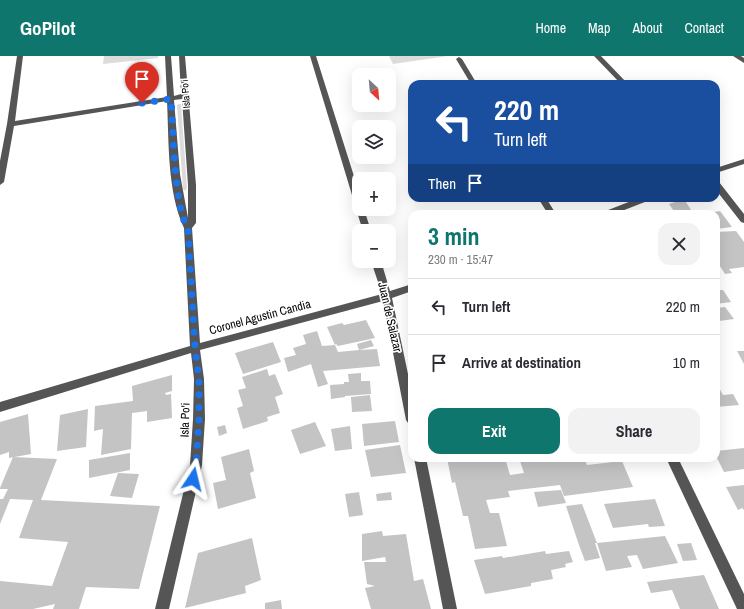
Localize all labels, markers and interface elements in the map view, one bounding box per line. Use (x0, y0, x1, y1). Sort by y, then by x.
text: GoPilot (20, 15, 75, 41)
text: Home (535, 19, 566, 37)
text: Map (588, 19, 610, 37)
text: About (632, 19, 662, 37)
text: Contact (684, 19, 724, 37)
pin (125, 62, 159, 103)
icon: arrive (131, 68, 153, 90)
north arrow (352, 68, 396, 112)
map controls (352, 68, 396, 268)
street label: Isla Po'i (178, 79, 193, 109)
text: 220 m (494, 91, 559, 129)
icon: left (428, 96, 480, 148)
button: layers (352, 120, 396, 164)
text: Turn left (494, 127, 547, 152)
button: + (352, 172, 396, 216)
icon: arrive (464, 172, 486, 194)
text: Then (428, 173, 456, 194)
text: 3 min (428, 220, 479, 252)
button: close (658, 223, 700, 265)
button: − (352, 224, 396, 268)
text: 230 m · 15:47 (428, 251, 493, 268)
street label: Juan de Salazar (374, 281, 406, 354)
street label: Coronel Agustin Candia (207, 296, 313, 338)
icon: left (428, 296, 450, 318)
text: Turn left (462, 296, 510, 317)
text: 220 m (666, 296, 700, 317)
icon: arrive (428, 352, 450, 374)
text: Arrive at destination (462, 352, 581, 373)
text: 10 m (673, 352, 700, 373)
street label: Isla Po'i (176, 402, 194, 438)
button: Exit (428, 408, 560, 454)
button: Share (568, 408, 700, 454)
position arrow (172, 458, 214, 500)

